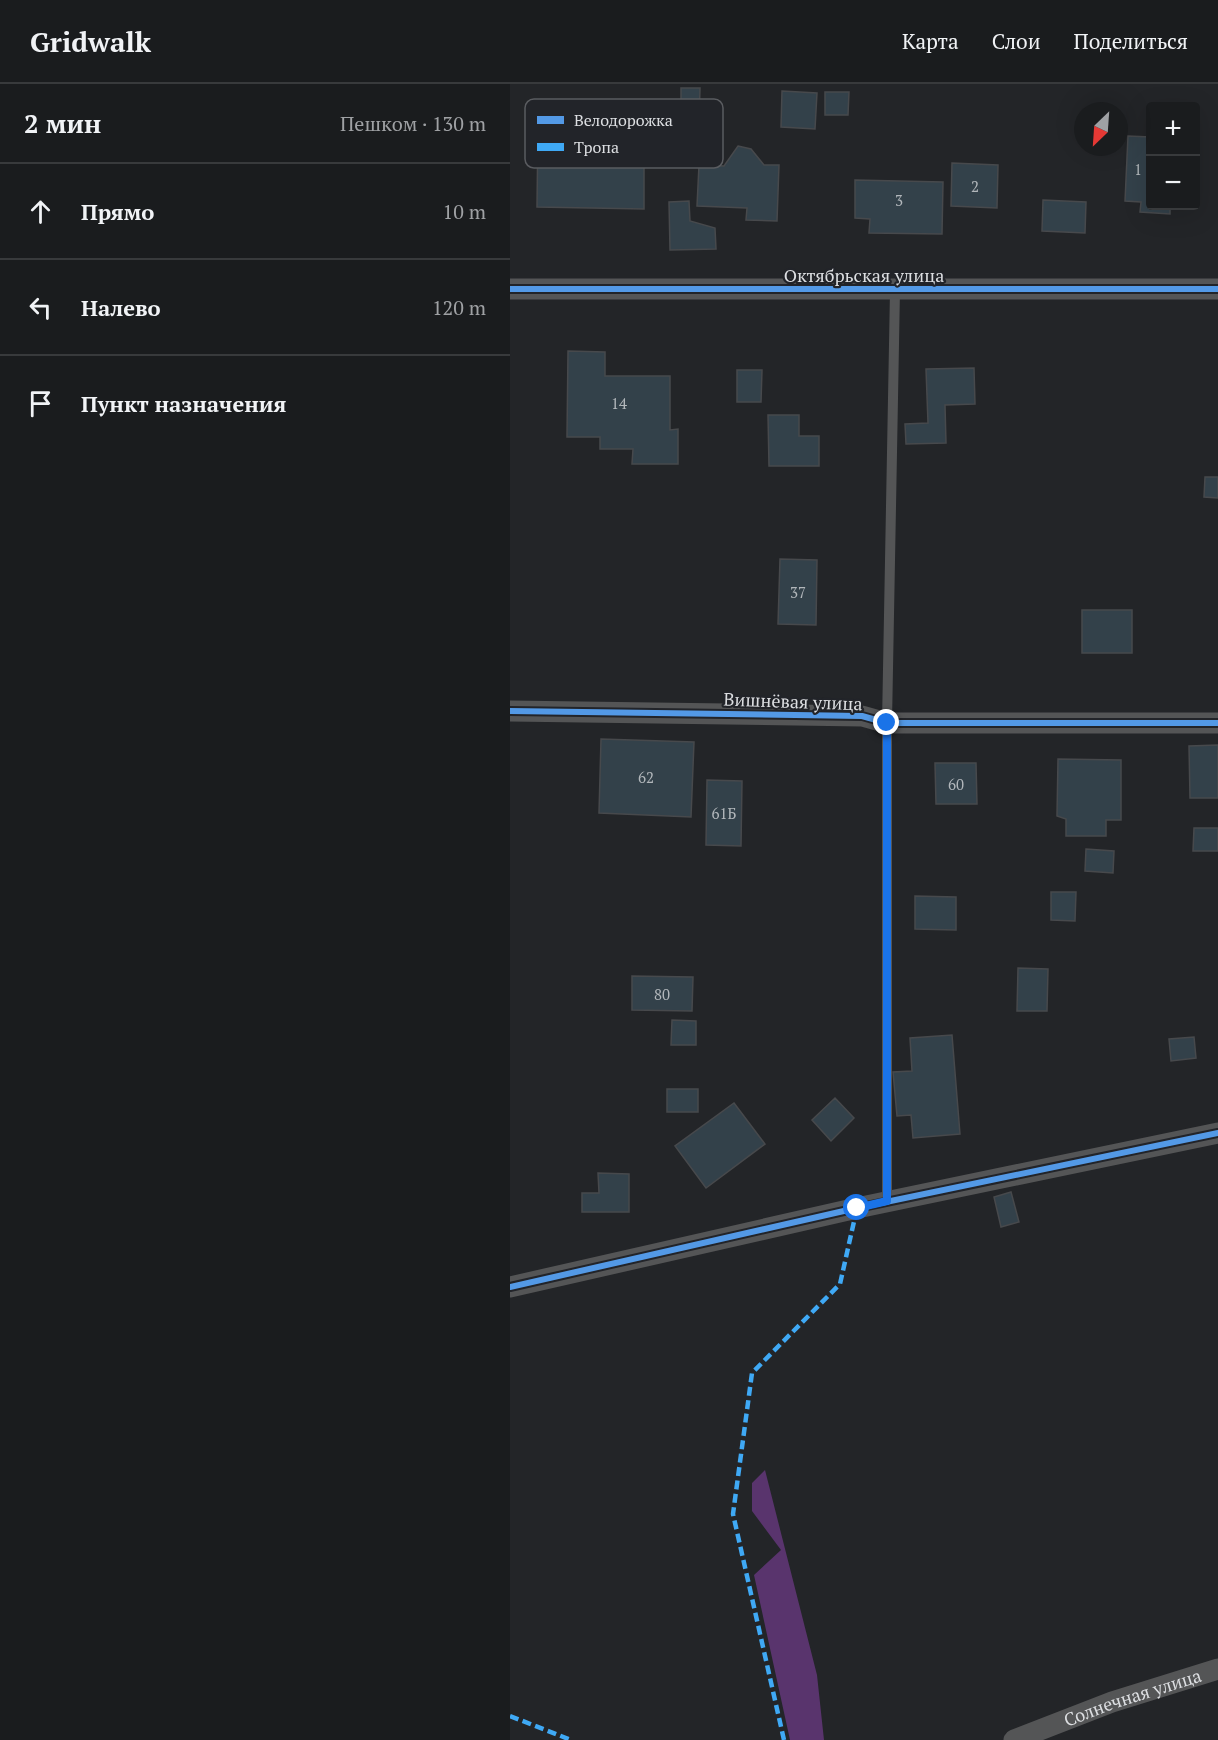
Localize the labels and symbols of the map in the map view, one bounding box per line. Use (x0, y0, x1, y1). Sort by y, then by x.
legend (525, 99, 723, 168)
north arrow (1074, 102, 1128, 156)
text: Велодорожка (574, 109, 673, 131)
text: Тропа (574, 136, 619, 158)
house number: 1 (1134, 159, 1142, 179)
house number: 2 (971, 176, 979, 196)
house number: 3 (895, 190, 903, 210)
street label: Октябрьская улица (784, 263, 944, 287)
house number: 14 (611, 393, 627, 413)
house number: 37 (790, 582, 806, 602)
street label: Вишнёвая улица (723, 687, 863, 715)
route end (873, 709, 899, 735)
house number: 62 (638, 767, 654, 787)
house number: 60 (948, 774, 964, 794)
house number: 61Б (712, 803, 737, 823)
house number: 80 (654, 984, 670, 1004)
route start (843, 1194, 869, 1220)
street label: Солнечная улица (1060, 1663, 1204, 1732)

